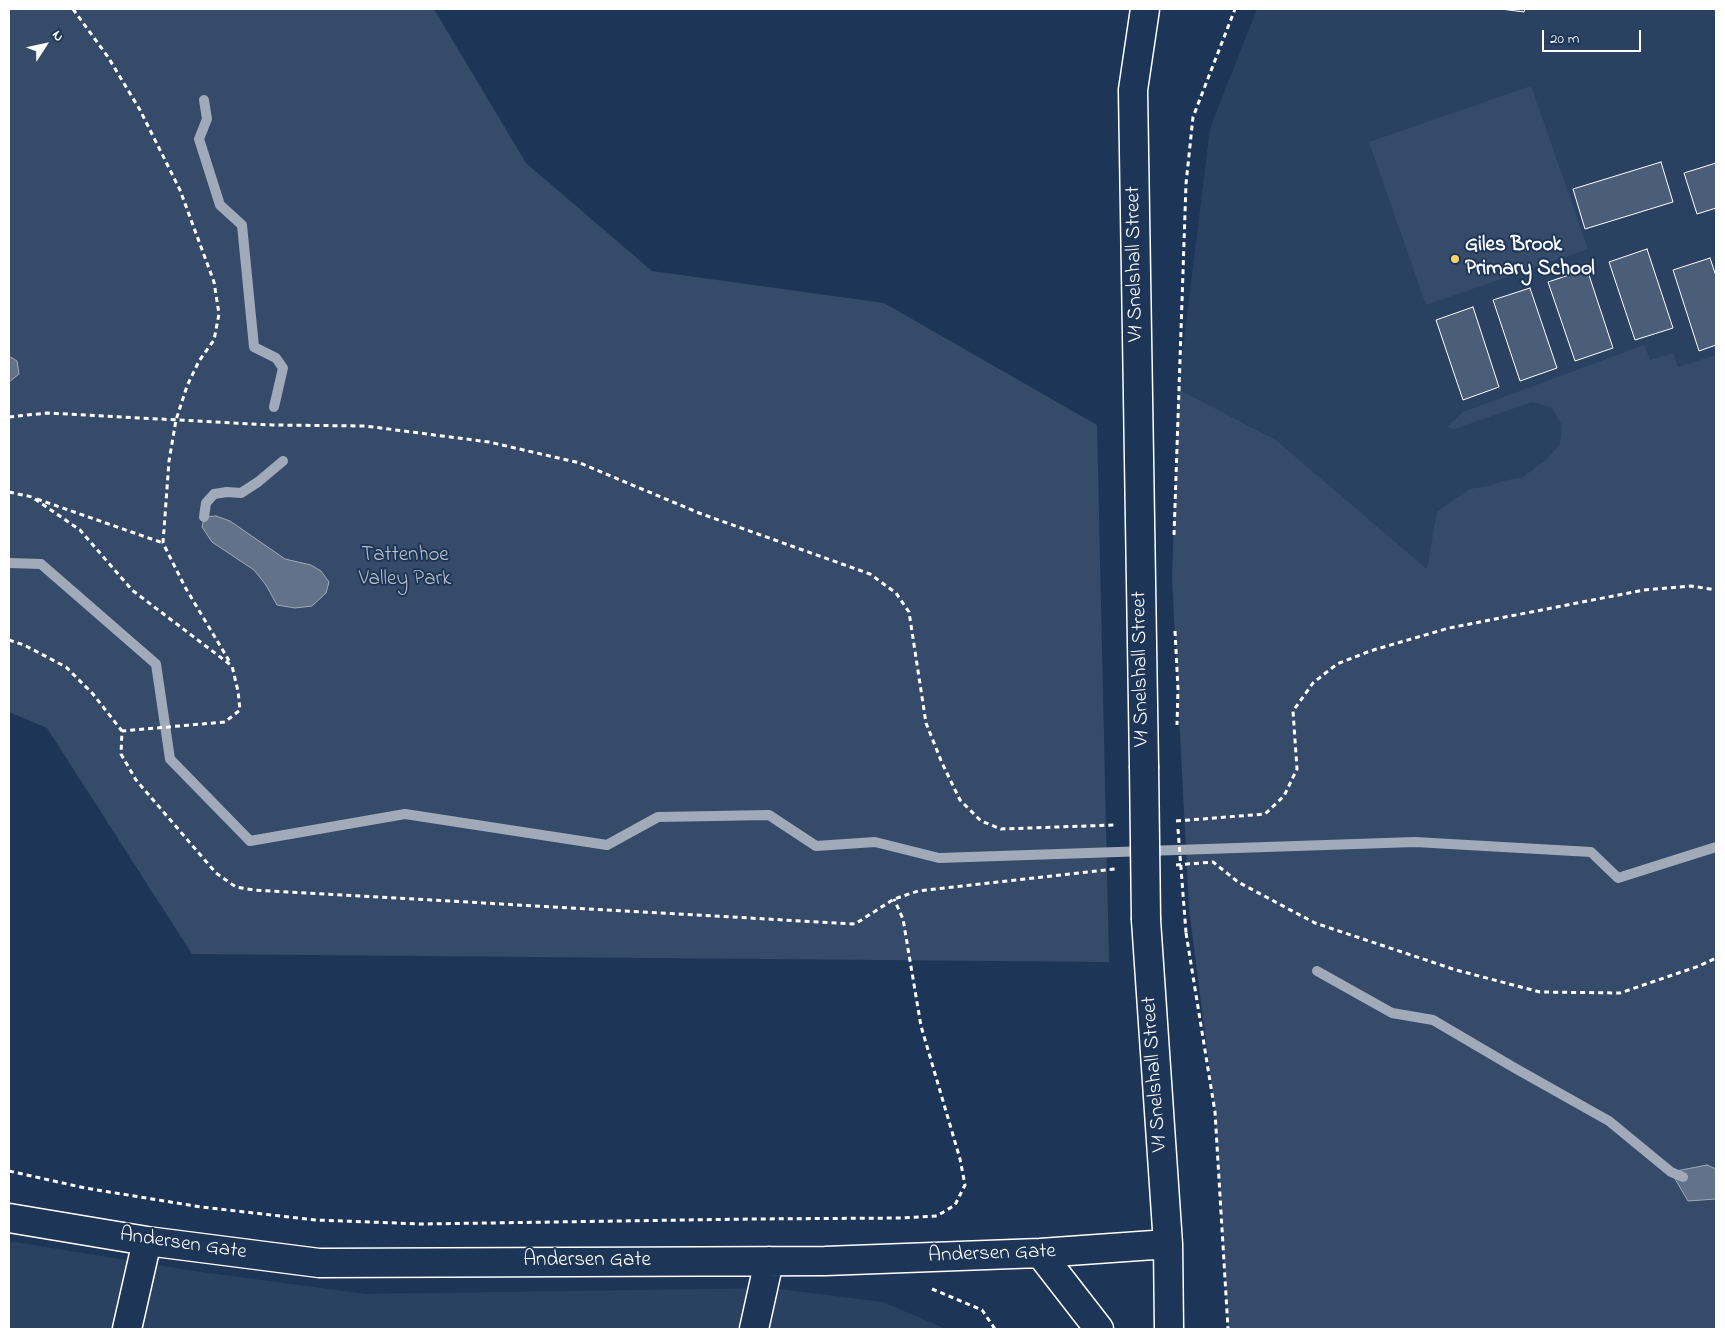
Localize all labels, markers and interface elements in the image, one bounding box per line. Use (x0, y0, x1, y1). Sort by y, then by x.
north arrow (20, 20, 70, 70)
scale bar (1545, 20, 1644, 52)
text: N (46, 26, 69, 46)
text: 20 m (1550, 28, 1579, 50)
street label: V1 Snelshall Street (1122, 186, 1150, 342)
place label: Giles Brook Primary School (1465, 234, 1595, 284)
marker: Giles Brook Primary School (1449, 253, 1461, 265)
park label: Tattenhoe Valley Park (359, 544, 451, 594)
street label: V1 Snelshall Street (1128, 591, 1156, 747)
street label: V1 Snelshall Street (1138, 995, 1174, 1153)
street label: Andersen Gate (118, 1224, 248, 1266)
street label: Andersen Gate (928, 1240, 1056, 1270)
street label: Andersen Gate (523, 1249, 651, 1275)

